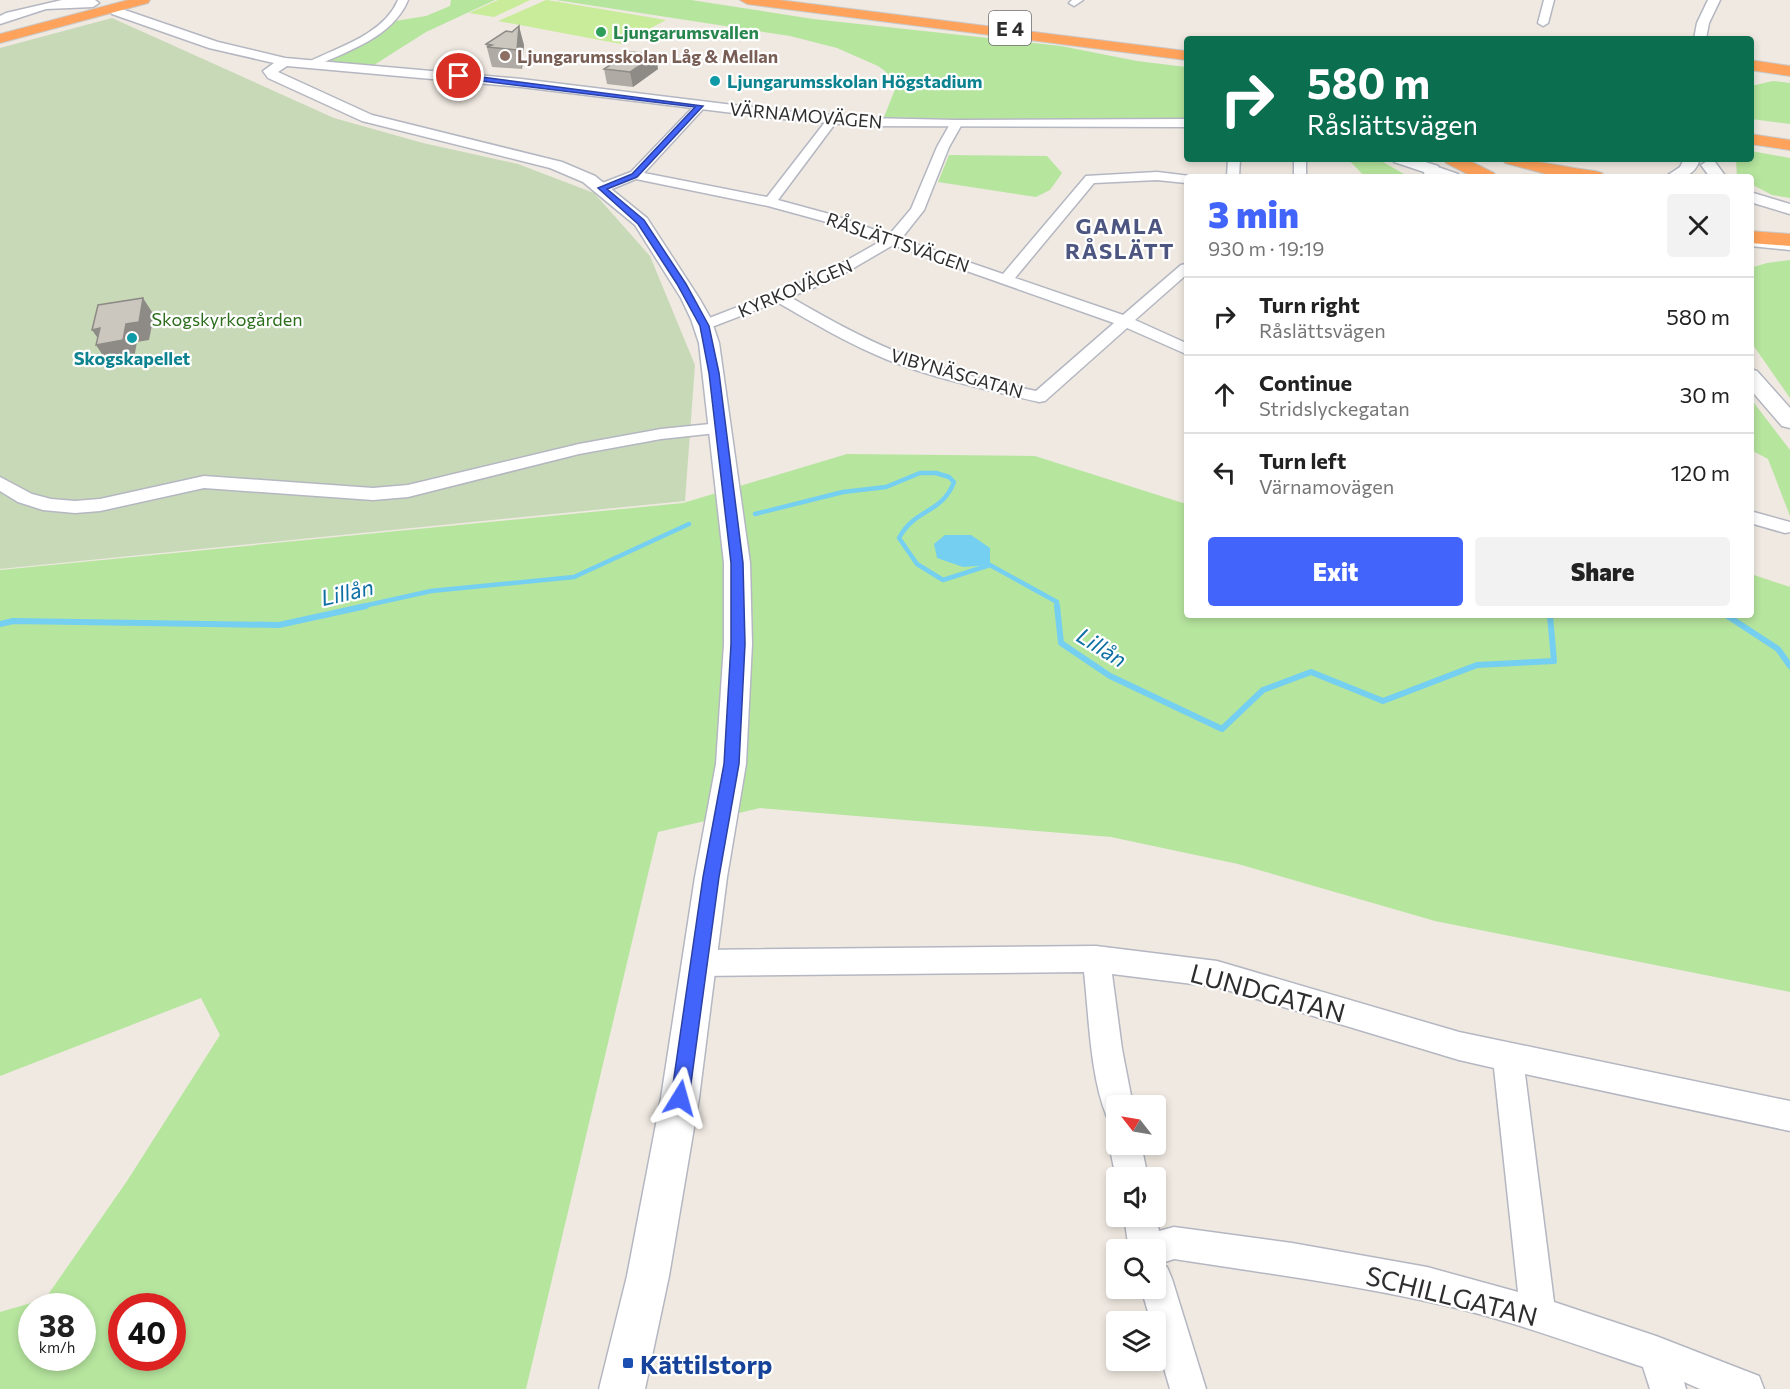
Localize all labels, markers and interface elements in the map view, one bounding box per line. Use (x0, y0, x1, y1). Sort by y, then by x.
road number: E 4 (989, 11, 1031, 45)
place label: Ljungarumsvallen (613, 21, 759, 43)
marker: Ljungarumsvallen (594, 25, 608, 39)
place label: Ljungarumsskolan Låg & Mellan (517, 45, 778, 67)
marker: Ljungarumsskolan Låg & Mellan (498, 49, 512, 63)
pin (433, 50, 484, 101)
text: 580 m (1307, 56, 1430, 108)
icon: arrive (442, 59, 475, 92)
icon: right (1208, 60, 1286, 138)
place label: Ljungarumsskolan Högstadium (727, 70, 982, 92)
marker: Ljungarumsskolan Högstadium (708, 74, 722, 88)
street label: VÄRNAMOVÄGEN (729, 97, 883, 133)
text: Råslättsvägen (1307, 108, 1478, 141)
text: 3 min (1208, 191, 1299, 235)
button: close (1667, 194, 1730, 257)
street label: RÅSLÄTTSVÄGEN (824, 207, 972, 277)
district label: GAMLA RÅSLÄTT (1065, 212, 1175, 264)
text: 930 m · 19:19 (1208, 236, 1324, 260)
street label: KYRKOVÄGEN (735, 254, 855, 322)
text: Turn right (1259, 291, 1360, 318)
icon: right (1208, 300, 1241, 333)
text: 580 m (1666, 303, 1730, 330)
park label: Skogskyrkogården (151, 308, 303, 330)
text: Råslättsvägen (1259, 318, 1386, 342)
marker: Skogskapellet (125, 331, 139, 345)
street label: VIBYNÄSGATAN (888, 344, 1026, 402)
place label: Skogskapellet (74, 347, 191, 369)
text: Continue (1259, 369, 1352, 396)
icon: ahead (1208, 378, 1241, 411)
text: 30 m (1680, 381, 1730, 408)
text: Stridslyckegatan (1259, 396, 1410, 420)
text: Turn left (1259, 447, 1346, 474)
icon: left (1208, 456, 1241, 489)
text: 120 m (1671, 459, 1730, 486)
text: Värnamovägen (1259, 474, 1394, 498)
button: Exit (1208, 537, 1463, 606)
button: Share (1475, 537, 1730, 606)
water label: Lillån (318, 573, 376, 611)
water label: Lillån (1072, 621, 1132, 673)
street label: LUNDGATAN (1187, 956, 1349, 1028)
position arrow (648, 1066, 712, 1130)
north arrow (1106, 1095, 1166, 1155)
map controls (1106, 1095, 1166, 1371)
button: sound (1106, 1167, 1166, 1227)
button: search (1106, 1239, 1166, 1299)
street label: SCHILLGATAN (1363, 1259, 1541, 1331)
speed limit sign: 40 (108, 1293, 186, 1371)
text: 38 (39, 1306, 75, 1343)
button: layers (1106, 1311, 1166, 1371)
text: km/h (39, 1338, 75, 1356)
place label: Kättilstorp (640, 1348, 773, 1379)
marker: Kättilstorp (621, 1356, 635, 1370)

